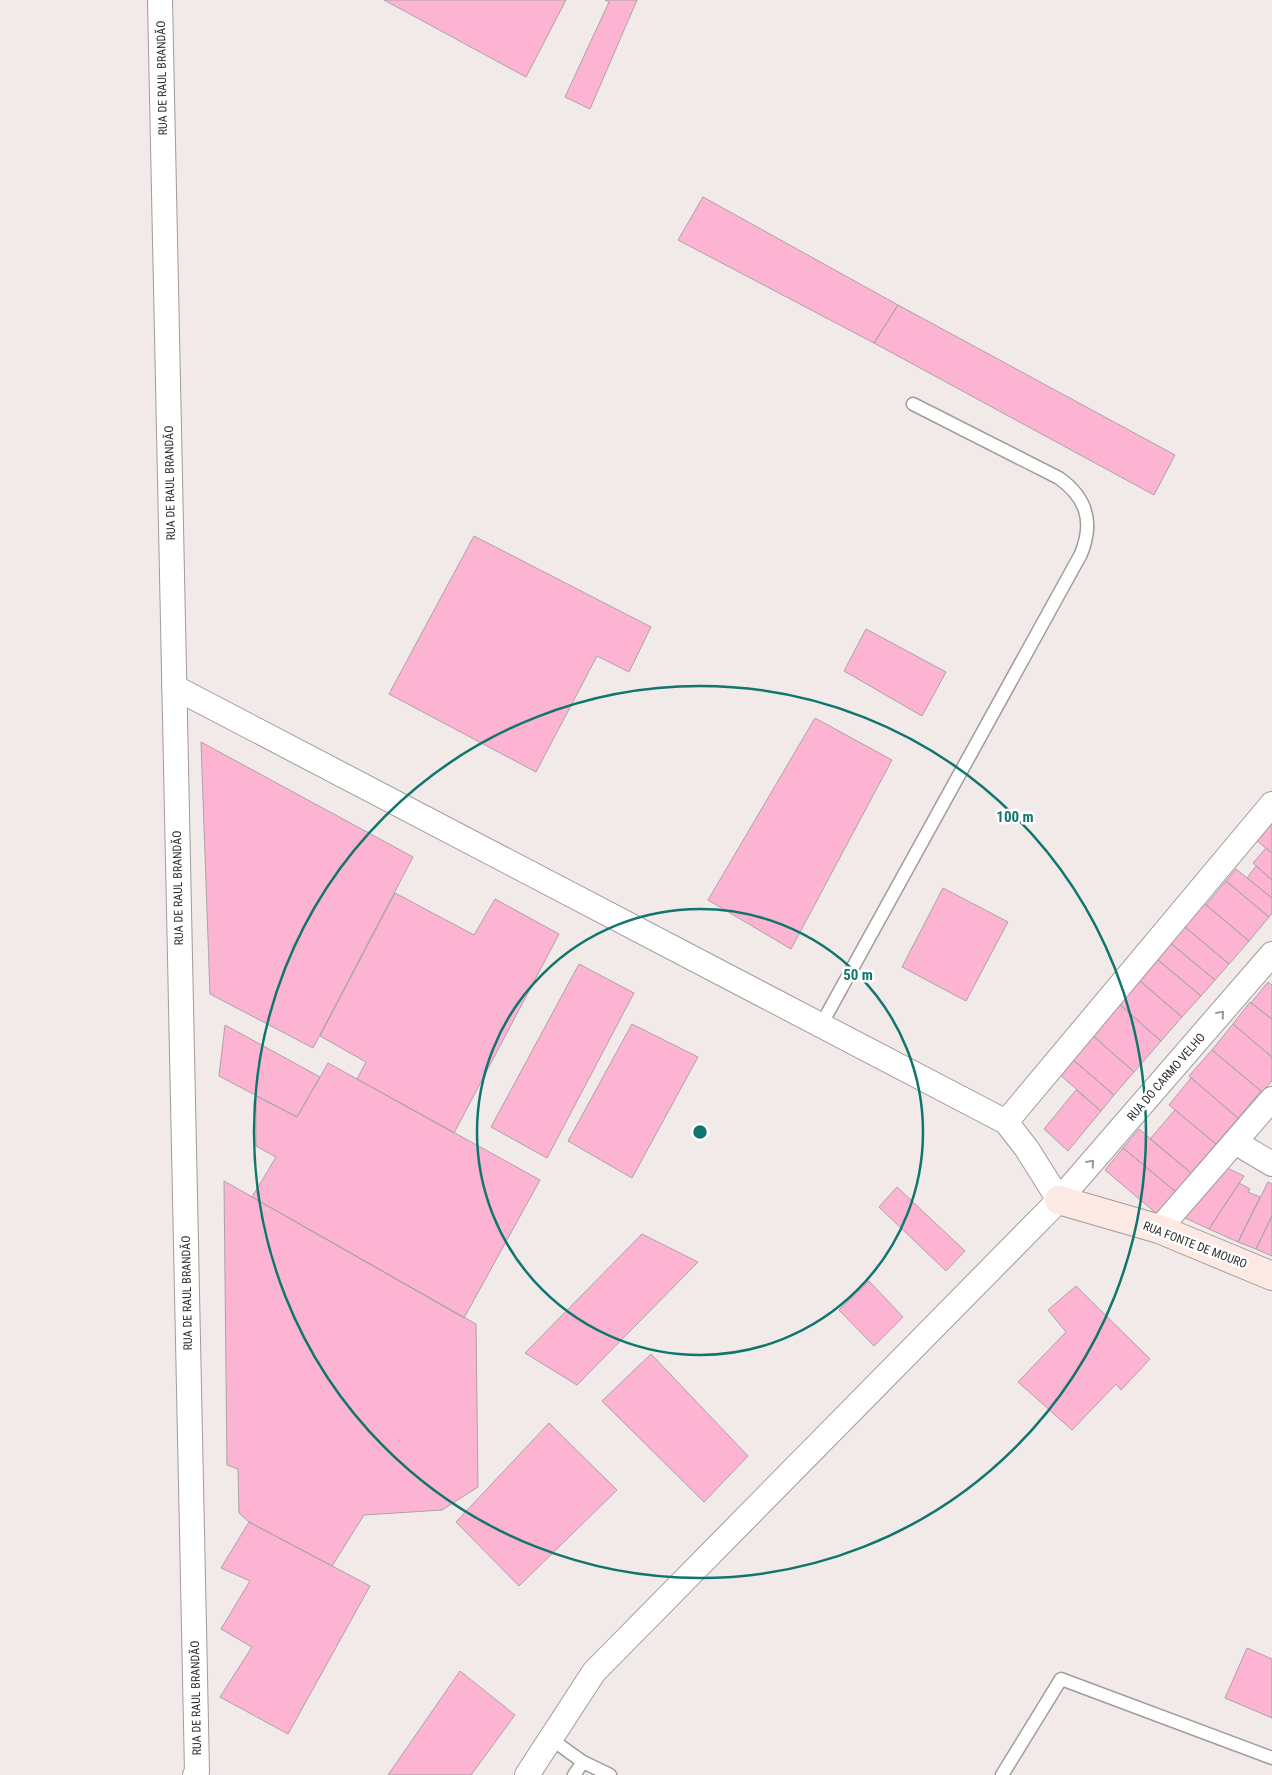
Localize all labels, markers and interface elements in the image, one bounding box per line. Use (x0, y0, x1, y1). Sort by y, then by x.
street label: RUA DE RAUL BRANDÃO (152, 21, 170, 135)
street label: RUA DE RAUL BRANDÃO (160, 426, 178, 540)
text: 100 m (996, 808, 1034, 826)
street label: RUA DE RAUL BRANDÃO (168, 831, 186, 945)
text: 50 m (843, 966, 873, 984)
one-way arrow (1215, 1010, 1224, 1019)
street label: RUA DO CARMO VELHO (1124, 1030, 1208, 1124)
centre of rings (691, 1123, 709, 1141)
one-way arrow (1085, 1159, 1094, 1168)
street label: RUA FONTE DE MOURO (1141, 1219, 1249, 1271)
street label: RUA DE RAUL BRANDÃO (177, 1236, 195, 1350)
street label: RUA DE RAUL BRANDÃO (186, 1641, 204, 1755)

